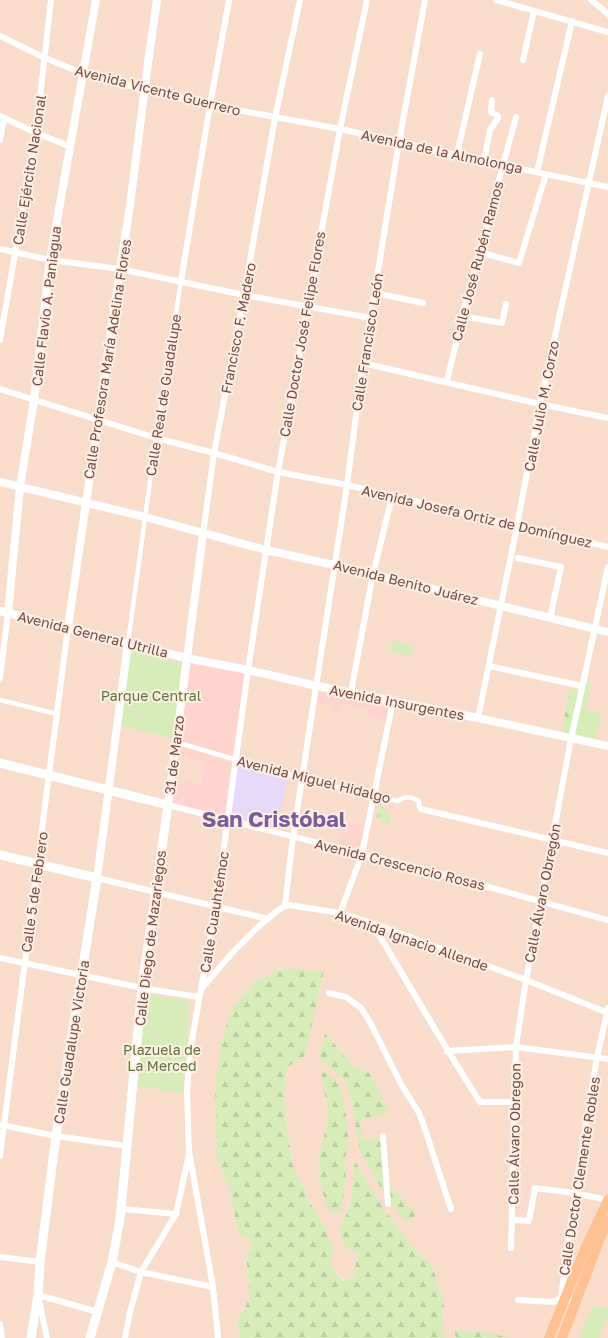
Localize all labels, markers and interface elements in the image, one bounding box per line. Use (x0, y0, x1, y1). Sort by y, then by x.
street label: Avenida Vicente Guerrero (73, 61, 243, 119)
street label: Calle Ejército Nacional (9, 94, 49, 246)
street label: Avenida de la Almolonga (360, 126, 524, 176)
street label: Calle José Rubén Ramos (447, 179, 507, 343)
street label: Calle Flavio A. Paniagua (28, 225, 64, 387)
street label: Calle Doctor José Felipe Flores (276, 230, 328, 438)
street label: Calle Profesora María Adelina Flores (80, 238, 134, 480)
street label: Francisco F. Madero (217, 261, 259, 395)
street label: Calle Francisco León (348, 272, 386, 412)
street label: Calle Real de Guadalupe (142, 313, 184, 477)
street label: Calle Julio M. Corzo (520, 339, 562, 473)
street label: Avenida Josefa Ortiz de Domínguez (360, 481, 594, 551)
street label: Avenida Benito Juárez (332, 556, 480, 608)
street label: Avenida General Utrilla (16, 607, 170, 661)
street label: Avenida Insurgentes (328, 681, 466, 723)
park label: Parque Central (101, 687, 201, 704)
street label: 31 de Marzo (161, 714, 187, 796)
street label: Avenida Miguel Hidalgo (235, 752, 393, 806)
district label: San Cristóbal (202, 805, 346, 832)
street label: Calle Álvaro Obregón (520, 822, 564, 964)
street label: Calle 5 de Febrero (17, 831, 51, 953)
street label: Avenida Crescencio Rosas (313, 835, 487, 893)
street label: Calle Diego de Mazariegos (131, 849, 169, 1027)
street label: Calle Cuauhtémoc (196, 850, 232, 974)
street label: Avenida Ignacio Allende (333, 906, 491, 974)
street label: Calle Guadalupe Victoria (50, 959, 92, 1125)
park label: Plazuela de La Merced (123, 1041, 201, 1074)
street label: Calle Álvaro Obregon (504, 1063, 524, 1205)
street label: Calle Doctor Clemente Robles (555, 1075, 603, 1277)

